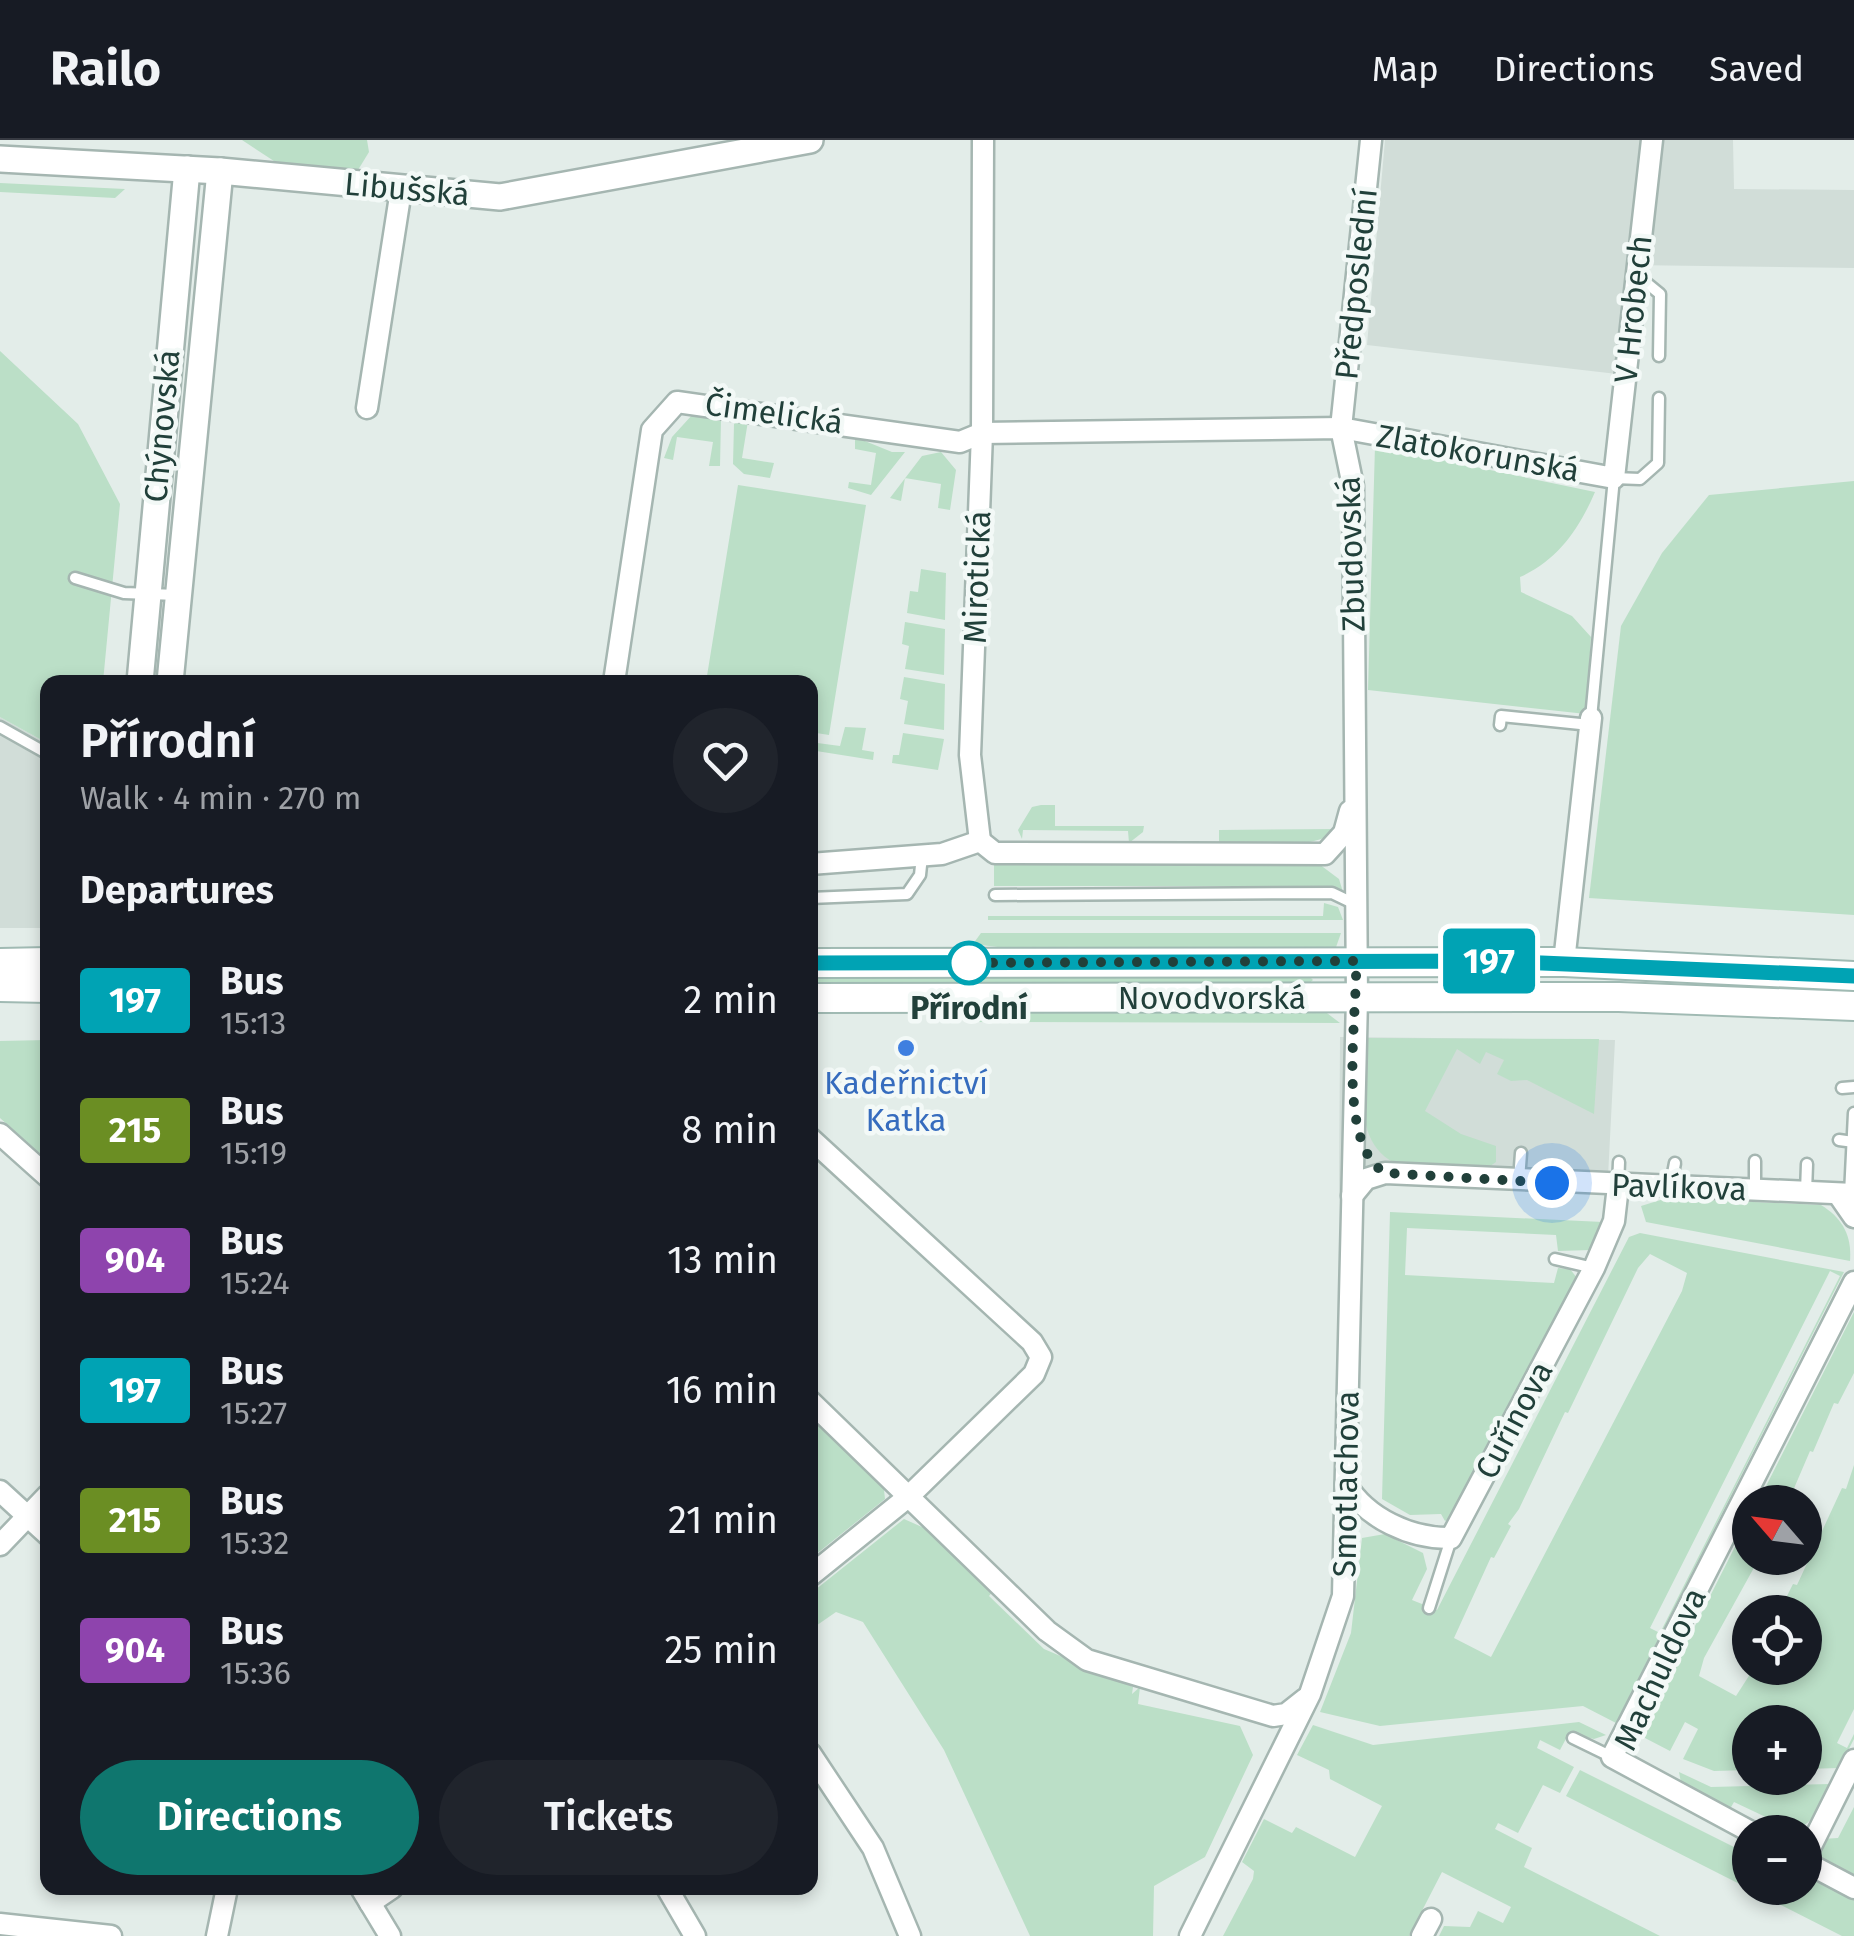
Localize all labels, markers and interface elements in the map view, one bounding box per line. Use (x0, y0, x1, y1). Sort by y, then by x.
text: Railo (50, 40, 161, 98)
text: Map (1372, 48, 1439, 90)
text: Directions (1494, 48, 1654, 90)
text: Saved (1709, 48, 1804, 90)
street label: Libušská (343, 165, 471, 213)
street label: Předposlední (1327, 186, 1385, 382)
street label: V Hrobech (1606, 233, 1660, 385)
street label: Chýnovská (136, 348, 188, 504)
street label: Čimelická (703, 385, 845, 441)
street label: Zlatokorunská (1374, 416, 1582, 490)
street label: Zbudovská (1329, 475, 1373, 633)
street label: Mirotická (956, 510, 998, 644)
button: heart (673, 708, 778, 813)
text: Přírodní (80, 712, 256, 770)
text: Walk · 4 min · 270 m (80, 779, 361, 817)
text: Departures (80, 867, 274, 913)
line badge: 197 (1432, 928, 1546, 994)
text: 197 (1463, 940, 1515, 982)
marker: Přírodní (948, 942, 990, 984)
text: Bus (220, 958, 284, 1004)
text: 2 min (684, 977, 778, 1023)
text: 197 (109, 979, 161, 1021)
street label: Novodvorská (1118, 979, 1306, 1017)
place label: Přírodní (910, 989, 1028, 1027)
text: 15:13 (220, 1004, 286, 1042)
marker: Kadeřnictví Katka (895, 1037, 917, 1059)
place label: Kadeřnictví Katka (824, 1064, 988, 1139)
text: Bus (220, 1088, 284, 1134)
text: 8 min (681, 1107, 778, 1153)
text: 215 (109, 1109, 161, 1151)
text: 15:19 (220, 1134, 287, 1172)
your location (1527, 1158, 1577, 1208)
street label: Pavlíkova (1611, 1166, 1747, 1208)
text: Bus (220, 1218, 284, 1264)
text: 13 min (667, 1237, 778, 1283)
text: 904 (105, 1239, 165, 1281)
text: 15:24 (220, 1264, 290, 1302)
text: Bus (220, 1348, 284, 1394)
street label: Cuřínova (1467, 1355, 1561, 1485)
text: 16 min (666, 1367, 778, 1413)
text: 197 (109, 1369, 161, 1411)
street label: Smotlachova (1325, 1390, 1367, 1578)
text: 15:27 (220, 1394, 287, 1432)
text: Bus (220, 1478, 284, 1524)
north arrow (1732, 1485, 1822, 1575)
map controls (1732, 1485, 1822, 1905)
text: 21 min (668, 1497, 778, 1543)
text: 215 (109, 1499, 161, 1541)
text: 15:32 (220, 1524, 289, 1562)
street label: Machuldova (1606, 1582, 1714, 1756)
button: locate (1732, 1595, 1822, 1685)
text: Bus (220, 1608, 284, 1654)
text: 25 min (665, 1627, 778, 1673)
text: 904 (105, 1629, 165, 1671)
text: 15:36 (220, 1654, 291, 1692)
button: + (1732, 1705, 1822, 1795)
button: Directions (80, 1760, 419, 1875)
button: Tickets (439, 1760, 778, 1875)
button: − (1732, 1815, 1822, 1905)

